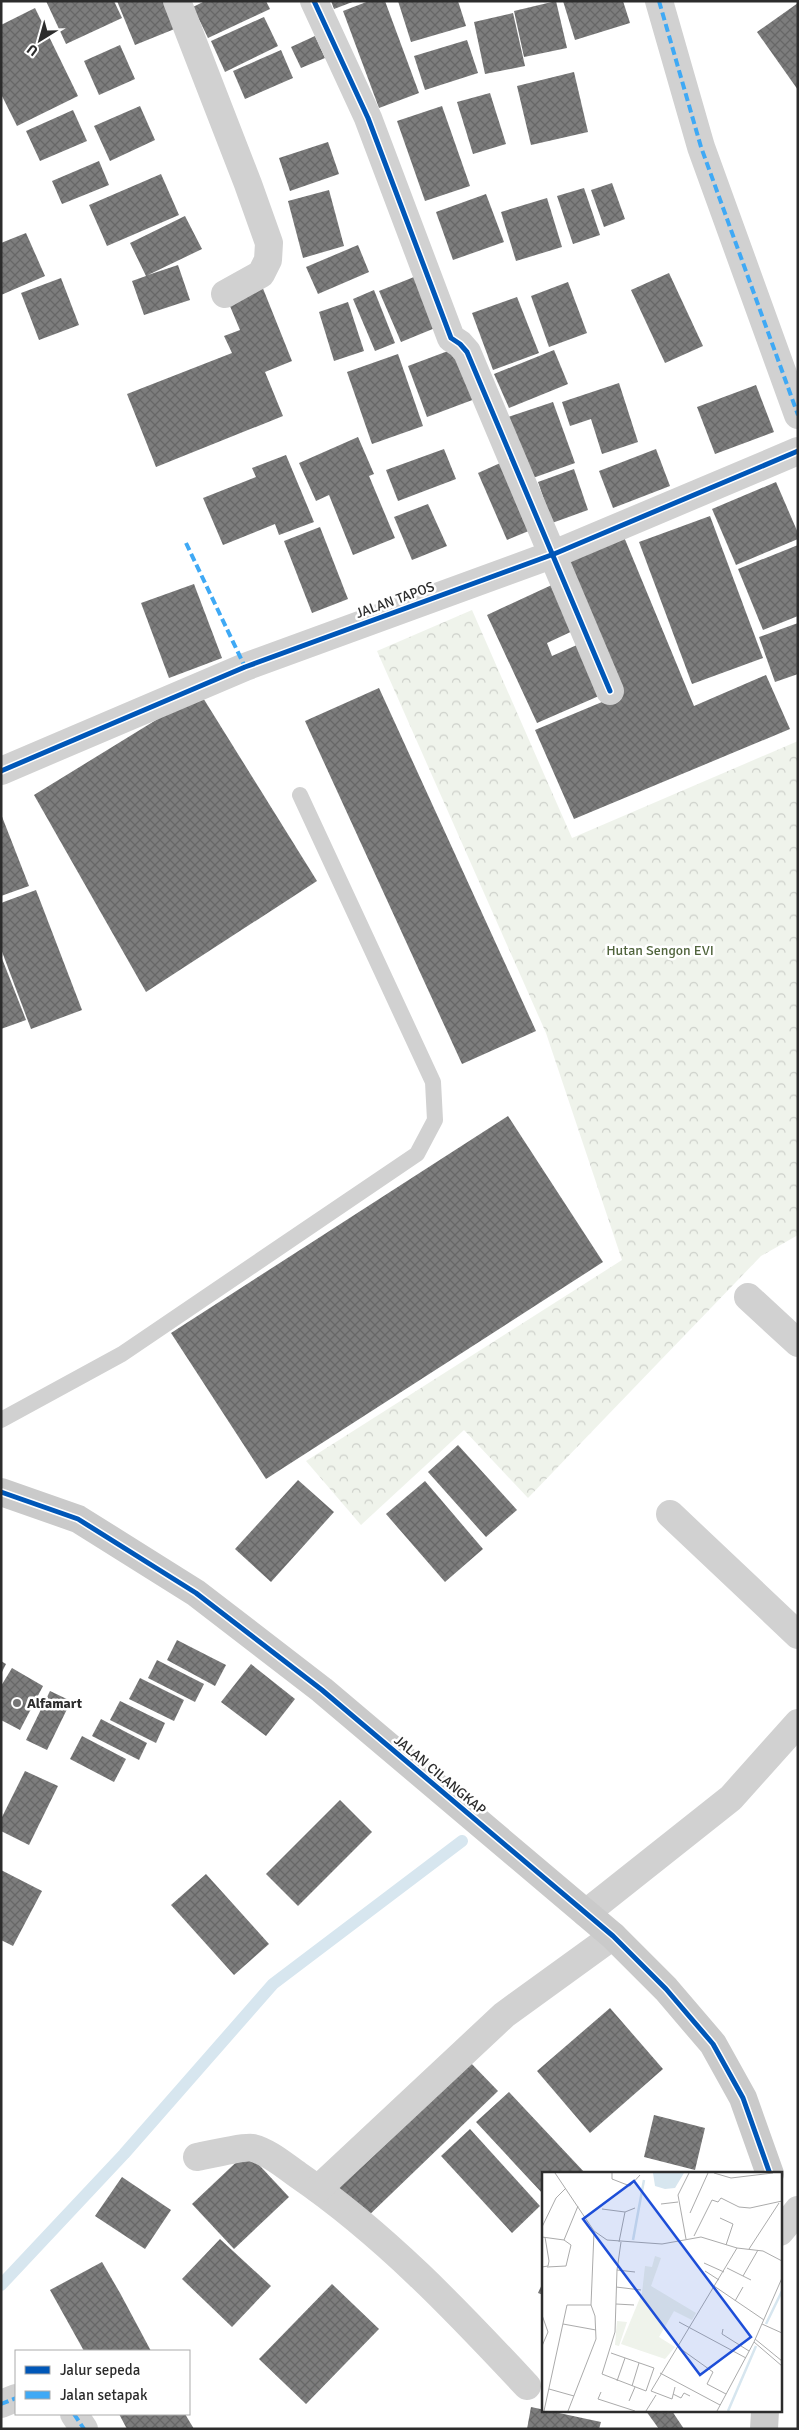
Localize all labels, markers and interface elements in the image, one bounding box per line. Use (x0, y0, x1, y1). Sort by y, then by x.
north arrow (15, 15, 65, 65)
text: U (24, 40, 41, 60)
street label: JALAN TAPOS (353, 578, 437, 622)
park label: Hutan Sengon EVI (606, 942, 714, 959)
place label: Alfamart (27, 1695, 83, 1712)
marker: Alfamart (11, 1697, 23, 1709)
street label: JALAN CILANGKAP (391, 1732, 489, 1818)
inset map (542, 2172, 782, 2412)
legend (15, 2350, 190, 2415)
text: Jalur sepeda (60, 2361, 140, 2379)
text: Jalan setapak (60, 2386, 148, 2404)

